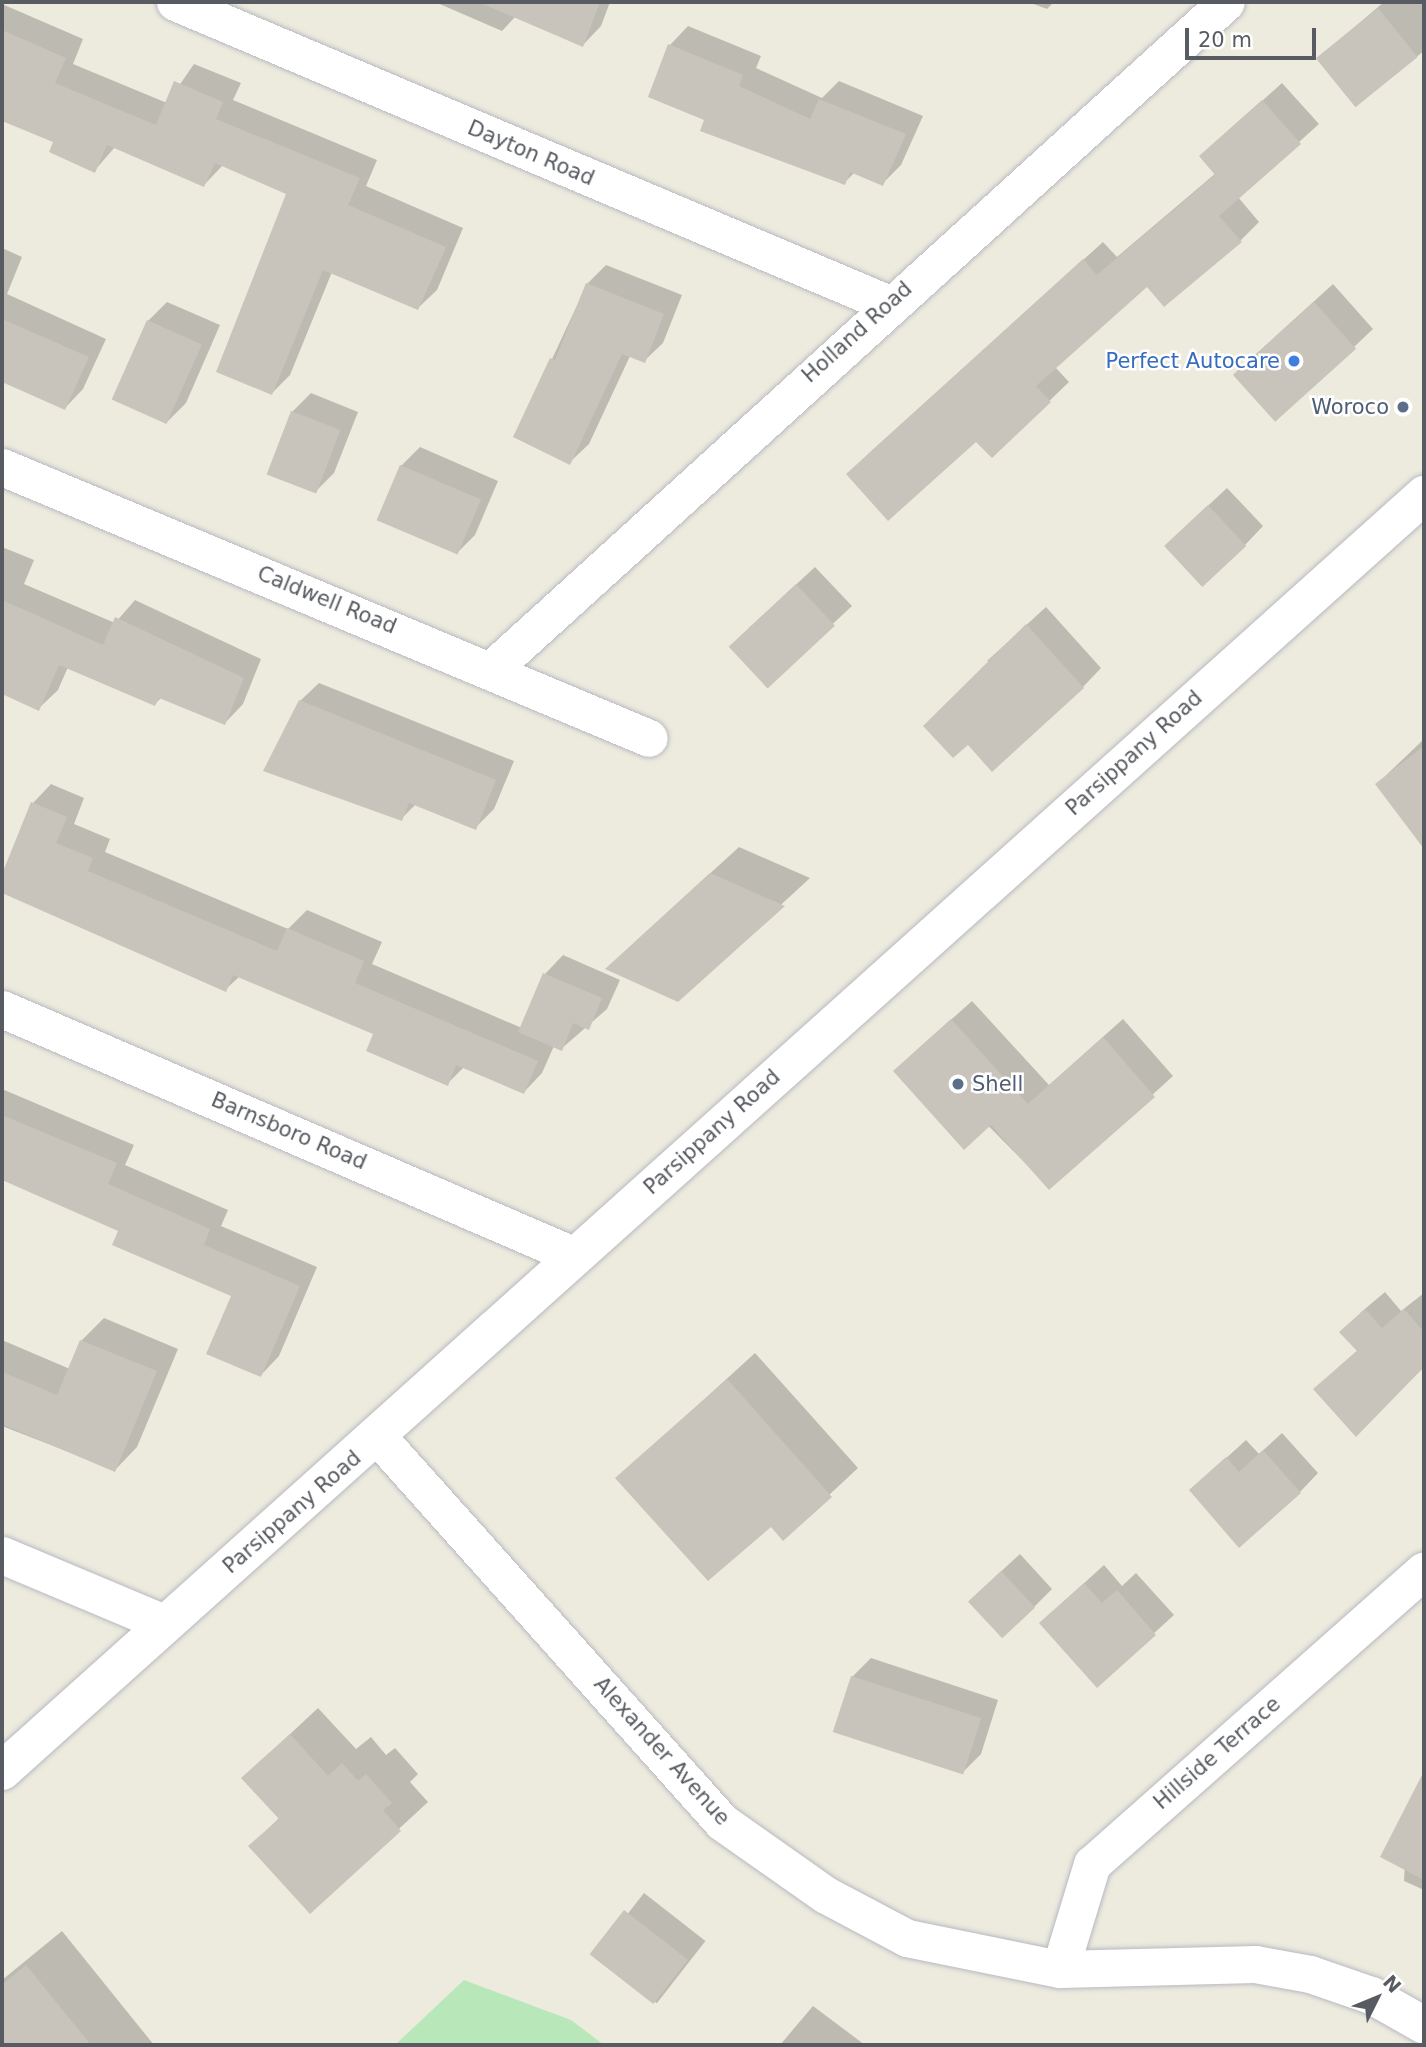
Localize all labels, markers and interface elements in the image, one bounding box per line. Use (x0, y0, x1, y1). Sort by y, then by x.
scale bar (1188, 14, 1319, 58)
text: 20 m (1198, 28, 1252, 52)
street label: Dayton Road (464, 115, 598, 191)
street label: Holland Road (797, 276, 917, 388)
place label: Perfect Autocare (1105, 348, 1280, 374)
marker: Perfect Autocare (1286, 353, 1302, 369)
place label: Woroco (1311, 394, 1389, 420)
marker: Woroco (1395, 399, 1411, 415)
street label: Caldwell Road (254, 561, 400, 639)
street label: Parsippany Road (1061, 685, 1207, 821)
street label: Parsippany Road (639, 1064, 785, 1200)
place label: Shell (972, 1071, 1023, 1097)
marker: Shell (950, 1076, 966, 1092)
street label: Barnsboro Road (208, 1087, 370, 1175)
street label: Parsippany Road (218, 1445, 366, 1579)
street label: Alexander Avenue (589, 1672, 735, 1830)
street label: Hillside Terrace (1149, 1691, 1285, 1815)
north arrow (1342, 1963, 1412, 2033)
text: N (1379, 1970, 1406, 1997)

